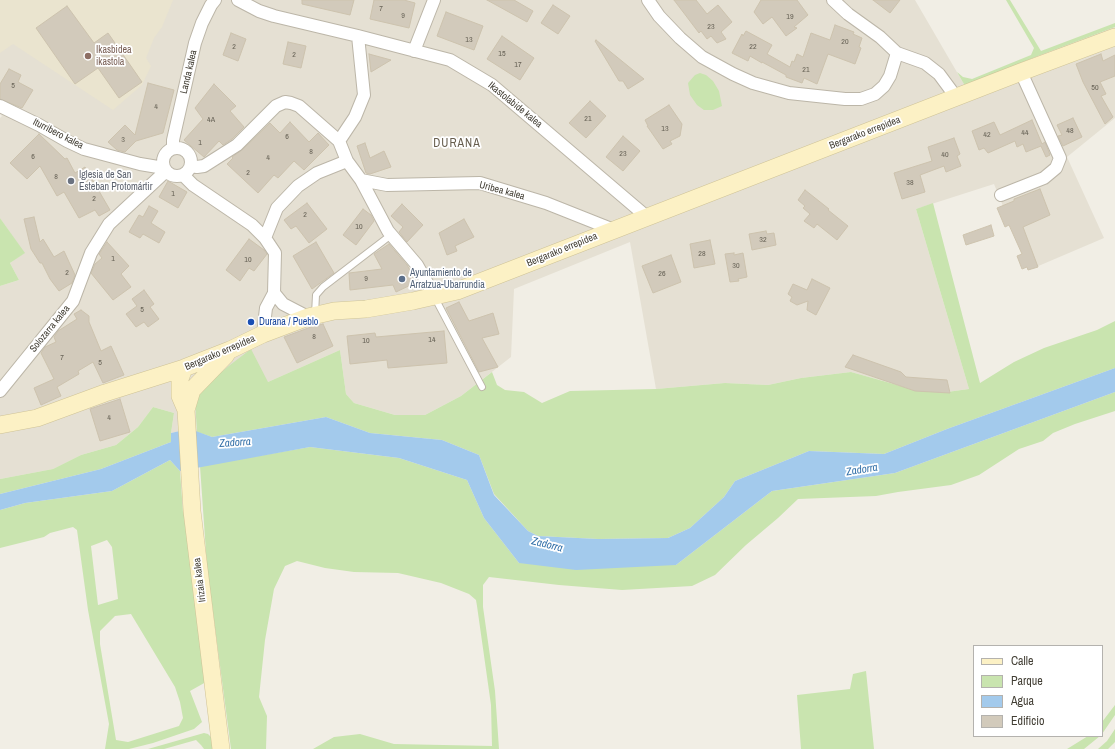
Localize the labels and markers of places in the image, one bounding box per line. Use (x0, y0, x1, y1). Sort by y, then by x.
place label: Ikasbidea ikastola (96, 44, 132, 68)
marker: Ikasbidea ikastola (83, 51, 93, 61)
place label: Iglesia de San Esteban Protomártir (79, 169, 152, 192)
marker: Iglesia de San Esteban Protomártir (66, 176, 76, 186)
place label: Ayuntamiento de Arratzua-Ubarrundia (410, 267, 485, 290)
marker: Ayuntamiento de Arratzua-Ubarrundia (397, 274, 407, 284)
place label: Durana / Pueblo (259, 316, 318, 328)
marker: Durana / Pueblo (246, 317, 256, 327)

